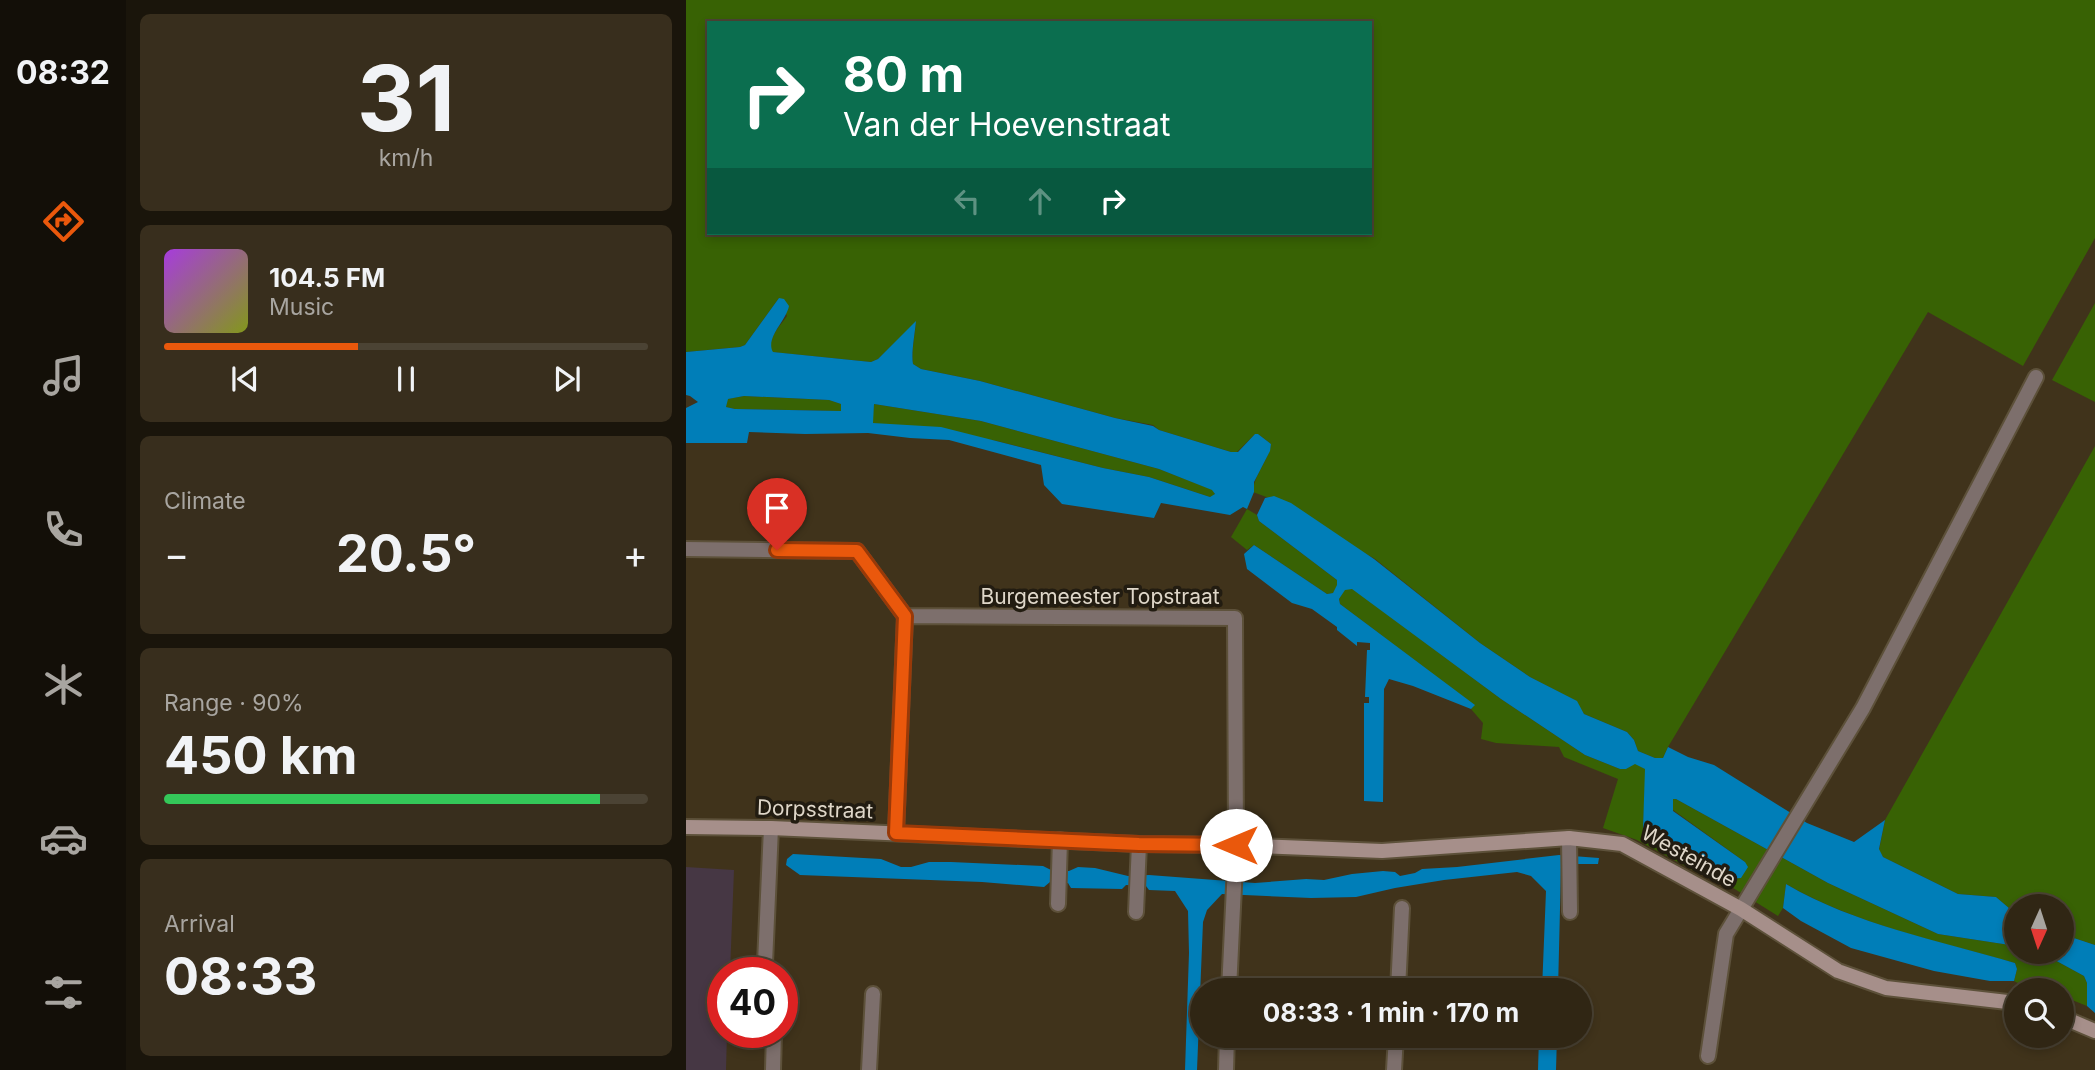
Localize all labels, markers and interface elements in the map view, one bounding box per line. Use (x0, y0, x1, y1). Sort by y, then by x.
text: 31 (357, 43, 455, 153)
text: 80 m (843, 45, 964, 104)
icon: right (728, 49, 819, 140)
text: 08:32 (16, 53, 110, 92)
text: Van der Hoevenstraat (843, 105, 1170, 144)
text: km/h (379, 144, 433, 172)
icon: left (948, 182, 986, 220)
icon: ahead (1021, 182, 1059, 220)
icon: right (1094, 182, 1132, 220)
icon: directions (39, 197, 88, 246)
text: 104.5 FM (269, 262, 385, 293)
text: Music (269, 293, 334, 321)
icon: music (39, 351, 88, 400)
icon: previous (226, 360, 264, 398)
icon: pause (387, 360, 425, 398)
icon: next (548, 360, 586, 398)
pin (747, 478, 807, 550)
text: Climate (164, 487, 246, 515)
icon: arrive (758, 489, 796, 527)
icon: phone (39, 505, 88, 554)
text: 20.5° (336, 522, 476, 585)
text: − (164, 531, 189, 577)
text: + (623, 531, 648, 577)
street label: Burgemeester Topstraat (980, 584, 1220, 609)
icon: climate (39, 660, 88, 709)
text: Range · 90% (164, 689, 304, 717)
text: 450 km (164, 724, 357, 787)
street label: Dorpsstraat (756, 794, 874, 824)
position arrow (1199, 808, 1273, 882)
icon: car (39, 814, 88, 863)
street label: Westeinde (1637, 820, 1741, 892)
north arrow (2004, 894, 2074, 964)
map controls (2004, 894, 2074, 1048)
text: Arrival (164, 910, 235, 938)
text: 08:33 (164, 945, 317, 1008)
speed limit sign: 40 (707, 957, 798, 1048)
icon: filters (39, 968, 88, 1017)
button: search (2004, 978, 2074, 1048)
text: 08:33 · 1 min · 170 m (1263, 997, 1519, 1028)

